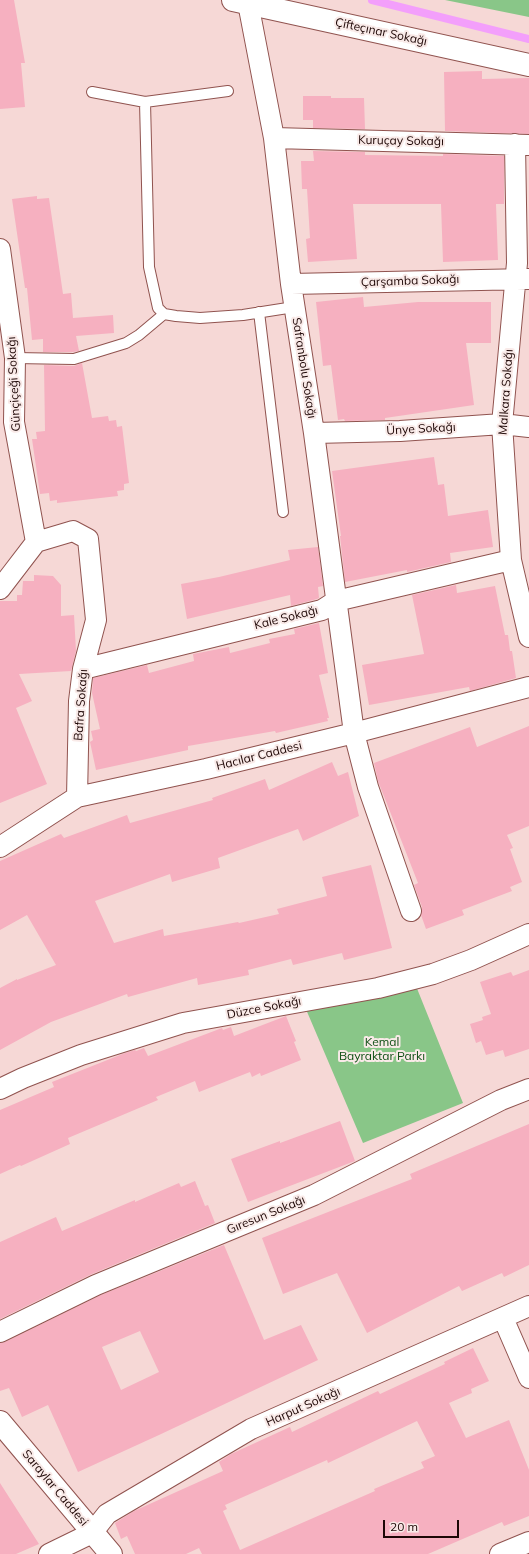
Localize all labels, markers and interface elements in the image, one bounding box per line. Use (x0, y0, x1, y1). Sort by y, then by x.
street label: Çifteçınar Sokağı (334, 15, 428, 49)
street label: Kuruçay Sokağı (358, 133, 444, 149)
street label: Çarşamba Sokağı (361, 272, 459, 290)
street label: Safranbolu Sokağı (289, 317, 319, 419)
street label: Günçiçeği Sokağı (4, 336, 24, 432)
street label: Malkara Sokağı (496, 349, 516, 435)
street label: Ünye Sokağı (386, 420, 456, 438)
street label: Kale Sokağı (253, 603, 319, 633)
street label: Bafra Sokağı (71, 669, 91, 741)
street label: Hacılar Caddesi (215, 738, 303, 774)
street label: Düzce Sokağı (226, 994, 302, 1022)
park label: Kemal Bayraktar Parkı (339, 1035, 425, 1063)
street label: Gıresun Sokağı (225, 1193, 307, 1237)
street label: Harput Sokağı (264, 1384, 342, 1430)
street label: Saraylar Caddesi (19, 1447, 91, 1529)
scale bar (385, 1512, 461, 1538)
text: 20 m (390, 1519, 418, 1534)

